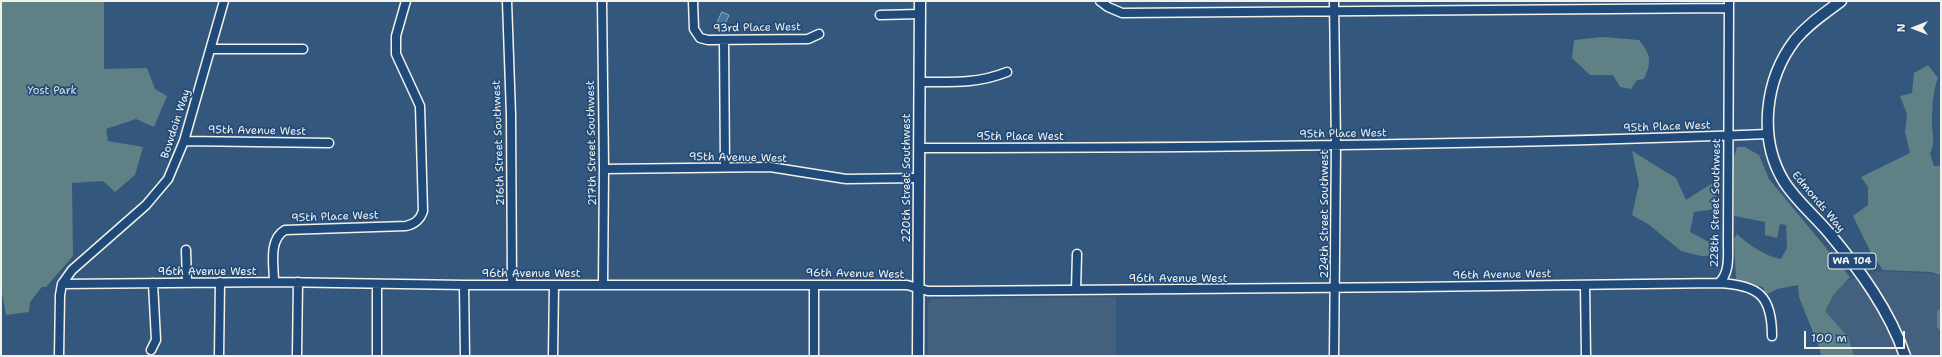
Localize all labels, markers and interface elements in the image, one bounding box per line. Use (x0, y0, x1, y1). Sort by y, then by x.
north arrow (1894, 8, 1934, 48)
street label: 93rd Place West (713, 21, 801, 35)
text: N (1894, 24, 1909, 32)
street label: 216th Street Southwest (490, 80, 508, 206)
street label: 217th Street Southwest (584, 80, 600, 206)
park label: Yost Park (27, 84, 77, 98)
street label: Bowdoin Way (159, 88, 193, 160)
street label: 220th Street Southwest (900, 113, 914, 243)
street label: 95th Place West (1623, 119, 1711, 135)
street label: 95th Avenue West (208, 124, 306, 138)
street label: 95th Place West (1299, 127, 1387, 141)
street label: 95th Place West (976, 130, 1064, 144)
street label: 228th Street Southwest (1708, 138, 1724, 268)
street label: 224th Street Southwest (1318, 150, 1332, 278)
street label: 95th Avenue West (689, 151, 787, 165)
street label: Edmonds Way (1789, 169, 1847, 235)
street label: 95th Place West (291, 209, 379, 225)
road number: WA 104 (1828, 253, 1876, 269)
street label: 96th Avenue West (158, 265, 256, 279)
street label: 96th Avenue West (482, 267, 580, 281)
street label: 96th Avenue West (805, 267, 905, 281)
street label: 96th Avenue West (1452, 268, 1552, 282)
street label: 96th Avenue West (1129, 272, 1227, 286)
scale bar (1806, 323, 1907, 349)
text: 100 m (1811, 330, 1847, 346)

